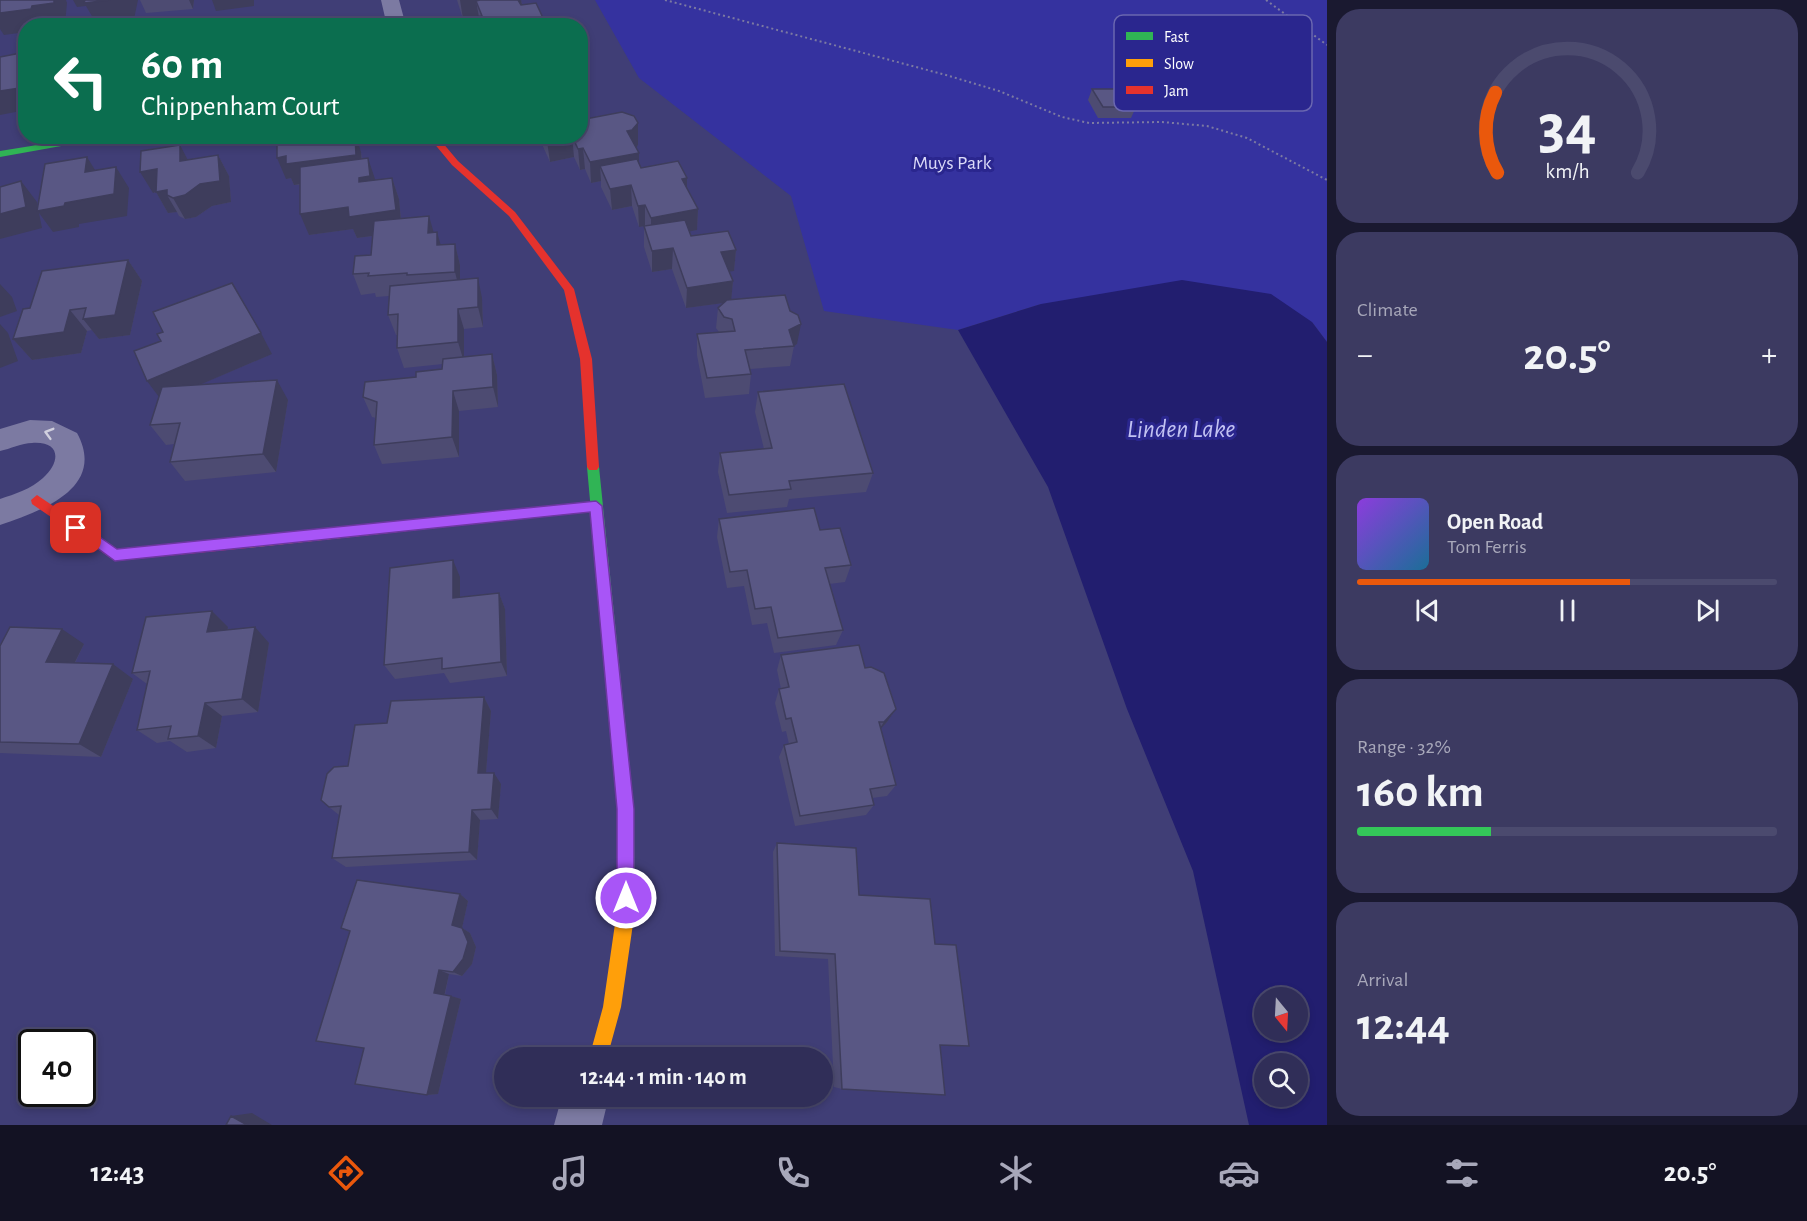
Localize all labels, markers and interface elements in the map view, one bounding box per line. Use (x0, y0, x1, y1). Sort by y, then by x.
legend (1114, 15, 1312, 111)
text: Fast (1164, 29, 1189, 45)
icon: left (42, 42, 120, 120)
text: 60 m (141, 44, 223, 86)
text: Slow (1164, 56, 1194, 72)
text: Jam (1164, 83, 1189, 99)
text: Chippenham Court (141, 93, 339, 120)
text: 34 (1538, 97, 1596, 159)
park label: Muys Park (912, 153, 992, 173)
text: km/h (1545, 161, 1589, 182)
text: Climate (1357, 300, 1418, 320)
text: 20.5° (1523, 333, 1611, 378)
text: − (1357, 339, 1373, 372)
text: + (1761, 339, 1777, 372)
water label: Linden Lake (1127, 416, 1235, 442)
one-way arrow (44, 428, 54, 441)
pin (50, 502, 101, 553)
icon: arrive (59, 511, 92, 544)
text: Open Road (1447, 511, 1543, 533)
text: Tom Ferris (1447, 537, 1527, 557)
icon: previous (1411, 594, 1444, 627)
icon: pause (1551, 594, 1584, 627)
icon: next (1691, 594, 1724, 627)
text: Range · 32% (1357, 737, 1451, 757)
text: 160 km (1357, 770, 1484, 815)
position arrow (594, 866, 658, 930)
text: Arrival (1357, 970, 1408, 990)
north arrow (1254, 987, 1308, 1041)
map controls (1254, 987, 1308, 1107)
text: 12:44 (1357, 1003, 1450, 1048)
speed limit sign: 40 (18, 1029, 96, 1107)
button: search (1254, 1053, 1308, 1107)
text: 12:44 · 1 min · 140 m (580, 1066, 747, 1088)
icon: directions (325, 1152, 367, 1194)
icon: music (549, 1152, 591, 1194)
icon: phone (772, 1152, 814, 1194)
icon: climate (995, 1152, 1037, 1194)
icon: car (1218, 1152, 1260, 1194)
icon: filters (1441, 1152, 1483, 1194)
text: 12:43 (91, 1159, 144, 1186)
text: 20.5° (1664, 1159, 1716, 1186)

